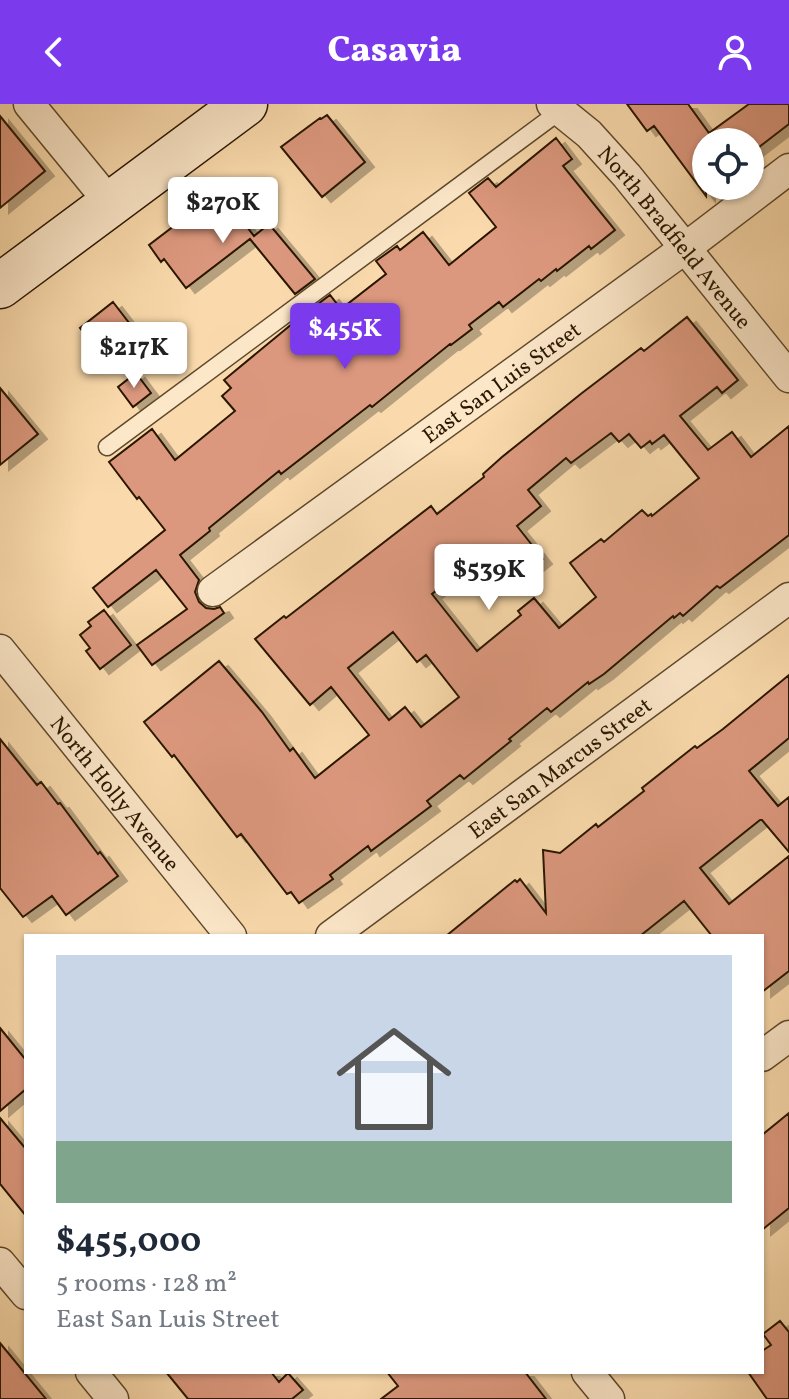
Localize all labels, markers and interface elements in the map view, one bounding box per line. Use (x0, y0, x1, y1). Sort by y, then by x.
text: Casavia (327, 27, 462, 77)
icon: back (32, 30, 76, 74)
icon: person (713, 30, 757, 74)
map controls (692, 128, 764, 200)
button: locate (692, 128, 764, 200)
street label: North Bradfield Avenue (589, 140, 758, 337)
pin: $270K (167, 177, 279, 245)
text: $270K (186, 185, 260, 221)
pin: $455K (289, 303, 401, 371)
text: $455K (308, 311, 382, 347)
street label: East San Luis Street (417, 316, 588, 452)
pin: $217K (78, 322, 190, 390)
text: $217K (99, 330, 169, 366)
pin: $539K (433, 544, 545, 612)
text: $539K (452, 552, 526, 588)
street label: East San Marcus Street (463, 691, 659, 847)
street label: North Holly Avenue (41, 711, 186, 879)
icon: home (322, 1007, 466, 1151)
text: $455,000 (56, 1219, 201, 1266)
text: 5 rooms · 128 m² (56, 1266, 237, 1302)
text: East San Luis Street (56, 1302, 280, 1338)

